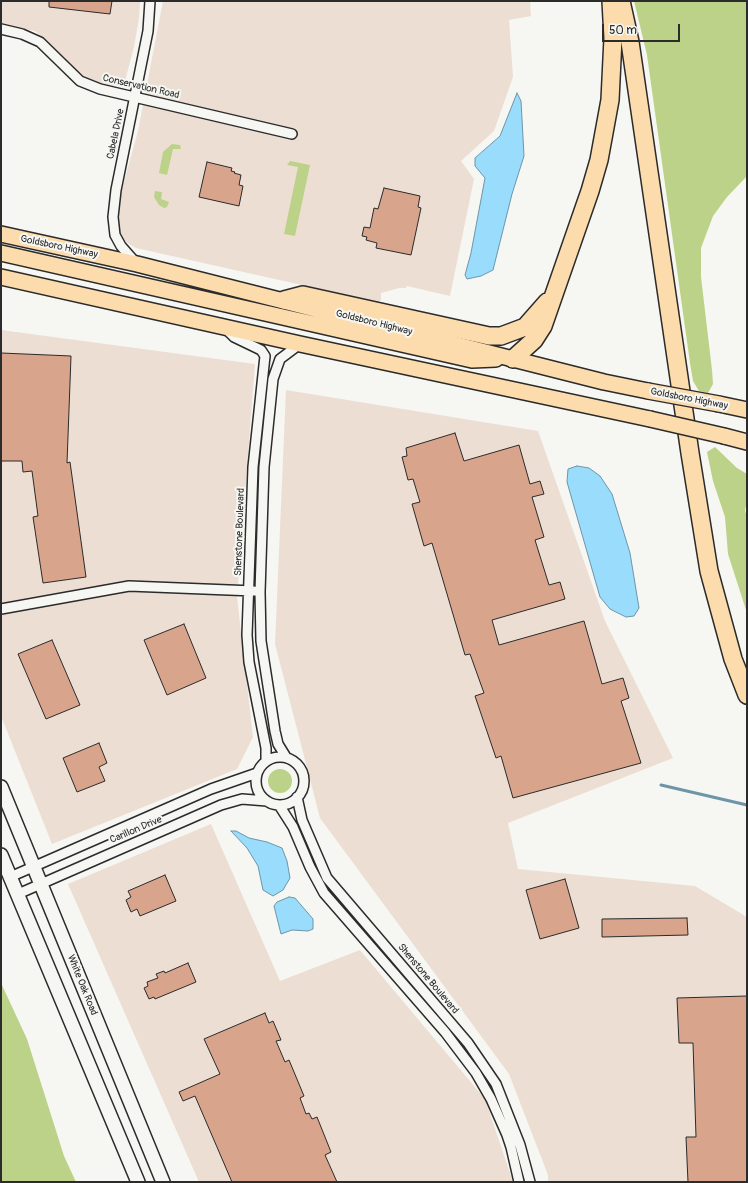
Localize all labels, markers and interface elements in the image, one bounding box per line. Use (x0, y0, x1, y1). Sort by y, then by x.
scale bar (604, 16, 682, 42)
text: 50 m (609, 23, 637, 38)
street label: Conservation Road (101, 72, 181, 102)
street label: Cabela Drive (105, 108, 127, 160)
street label: Goldsboro Highway (19, 233, 99, 261)
street label: Goldsboro Highway (334, 308, 414, 338)
street label: Goldsboro Highway (649, 386, 729, 412)
street label: Shenstone Boulevard (232, 488, 248, 576)
street label: Carillon Drive (108, 814, 164, 846)
street label: Shenstone Boulevard (395, 941, 461, 1017)
street label: White Oak Road (64, 953, 100, 1017)

